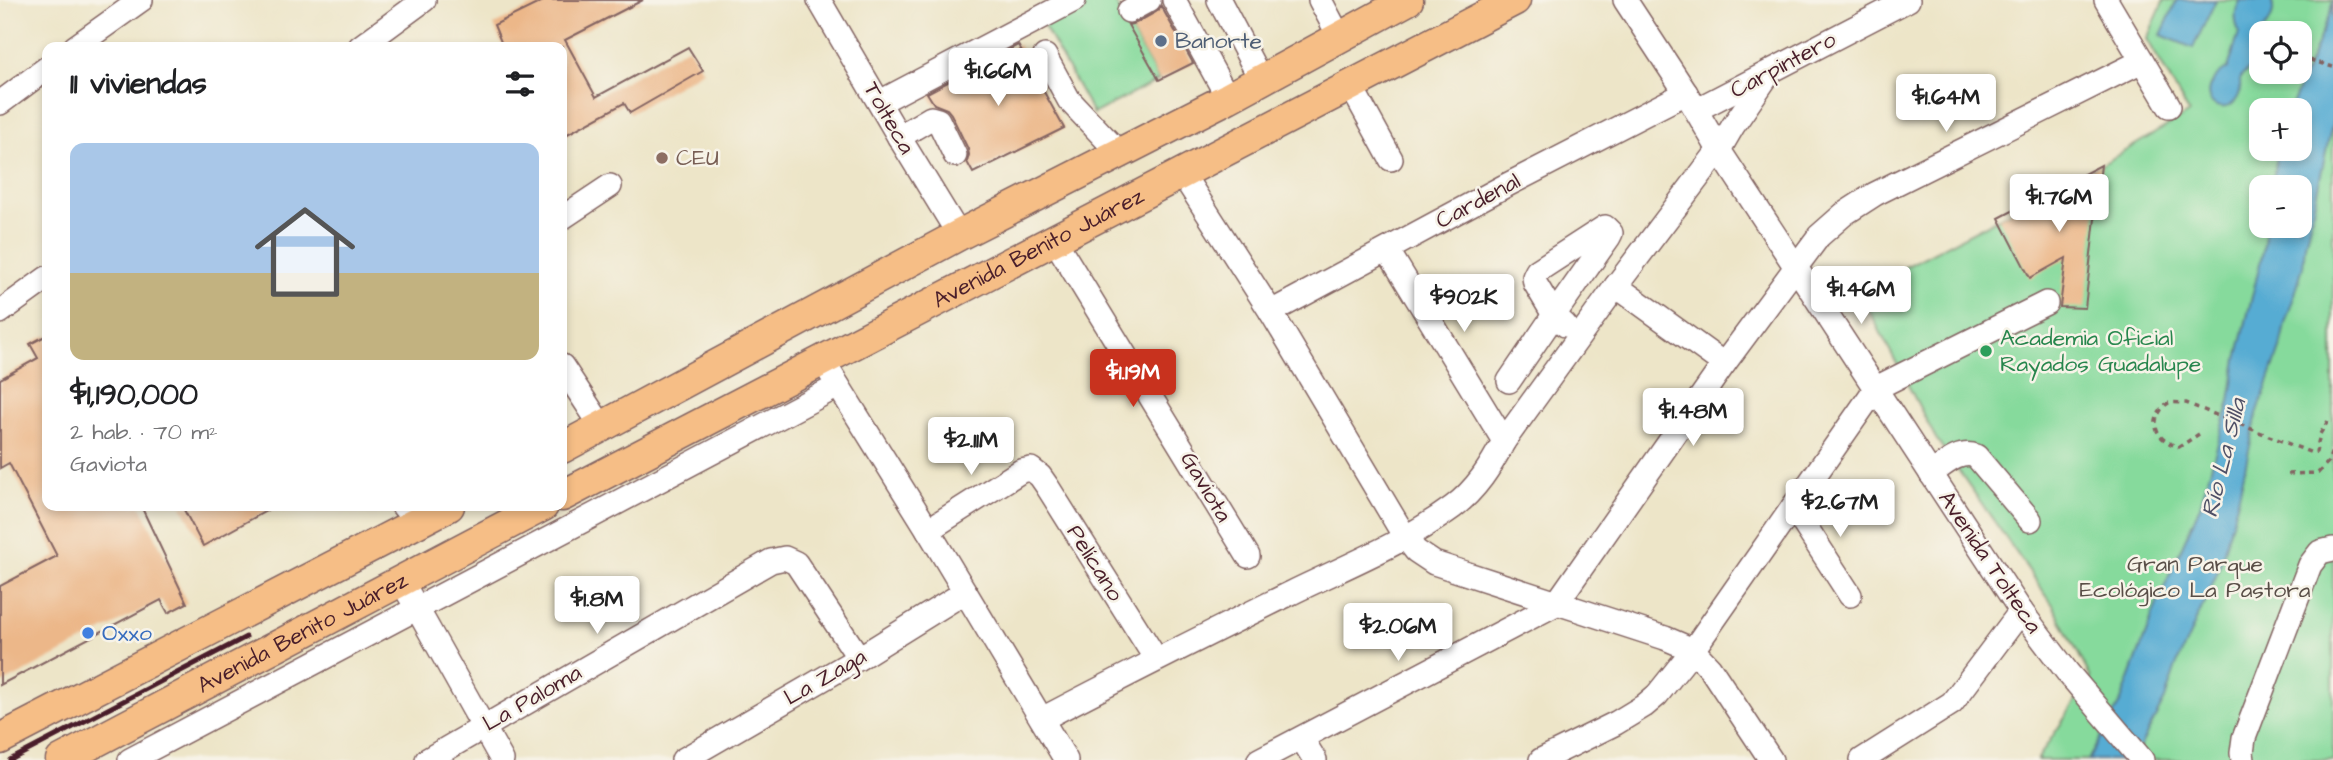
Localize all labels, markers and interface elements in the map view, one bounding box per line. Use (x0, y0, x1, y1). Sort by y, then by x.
map controls (2249, 21, 2312, 238)
button: locate (2249, 21, 2312, 84)
street label: Carpintero (1724, 24, 1842, 106)
place label: Banorte (1175, 25, 1262, 57)
marker: Banorte (1153, 33, 1169, 49)
pin: $1.66M (941, 48, 1055, 108)
text: $1.66M (965, 55, 1031, 87)
text: 11 viviendas (70, 63, 207, 105)
icon: filters (501, 65, 539, 103)
pin: $1.64M (1889, 74, 2003, 134)
street label: Tolteca (855, 76, 923, 160)
text: $1.64M (1912, 81, 1980, 113)
button: + (2249, 98, 2312, 161)
place label: CEU (676, 142, 719, 174)
marker: CEU (654, 150, 670, 166)
street label: Cardenal (1430, 165, 1526, 237)
pin: $1.76M (2002, 174, 2116, 234)
button: − (2249, 175, 2312, 238)
street label: Avenida Benito Juárez (927, 180, 1150, 316)
text: $1.76M (2026, 181, 2092, 213)
icon: home (242, 189, 368, 315)
pin: $1.46M (1804, 266, 1918, 326)
text: $1.46M (1827, 273, 1895, 305)
pin: $902K (1415, 274, 1513, 334)
text: $902K (1430, 281, 1498, 313)
place label: Academia Oficial Rayados Guadalupe (2000, 322, 2201, 381)
marker: Academia Oficial Rayados Guadalupe (1978, 343, 1994, 359)
pin: $1.19M (1076, 350, 1190, 409)
text: $1.19M (1106, 356, 1160, 388)
text: $1,190,000 (70, 374, 198, 416)
pin: $1.48M (1636, 388, 1750, 448)
water label: Río La Silla (2193, 393, 2256, 521)
text: $1.48M (1659, 395, 1727, 427)
text: 2 hab. · 70 m² (70, 416, 218, 448)
pin: $2.11M (914, 418, 1028, 477)
text: $2.11M (944, 424, 998, 456)
street label: Gaviota (1172, 446, 1240, 528)
text: Gaviota (70, 448, 147, 480)
pin: $2.67M (1783, 480, 1897, 539)
street label: Avenida Tolteca (1930, 484, 2050, 640)
text: $2.67M (1802, 486, 1878, 518)
street label: Pelícano (1059, 519, 1131, 608)
park label: Gran Parque Ecológico La Pastora (2079, 548, 2311, 607)
street label: Avenida Benito Juárez (191, 564, 414, 701)
pin: $1.8M (548, 576, 646, 636)
text: $1.8M (571, 583, 623, 615)
pin: $2.06M (1341, 604, 1455, 663)
text: $2.06M (1359, 610, 1437, 642)
place label: Oxxo (102, 617, 152, 649)
marker: Oxxo (80, 625, 96, 641)
street label: La Zaga (778, 640, 873, 714)
street label: La Paloma (477, 657, 588, 739)

